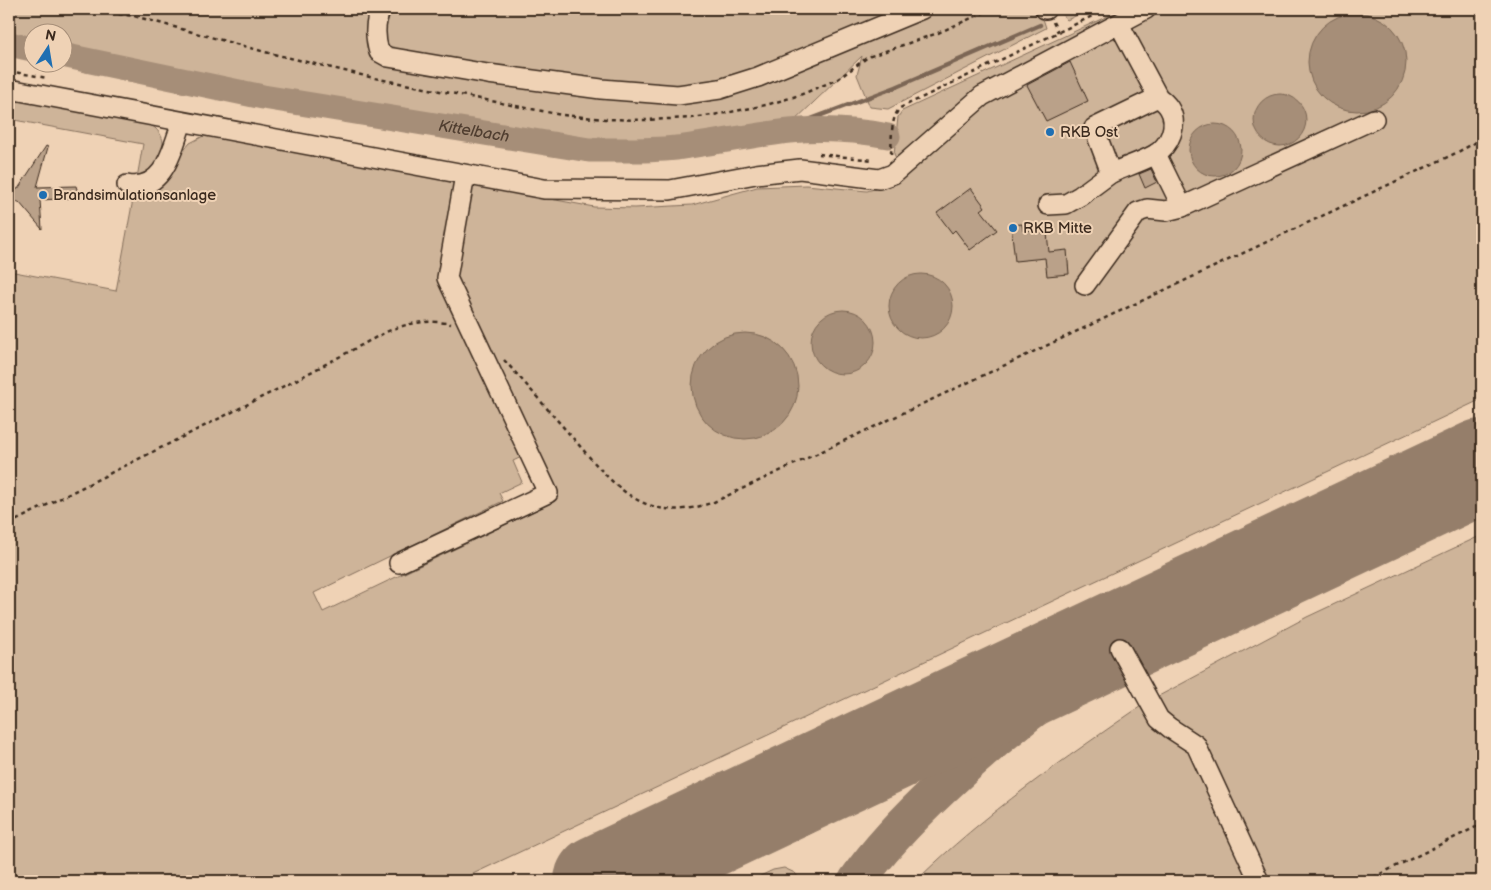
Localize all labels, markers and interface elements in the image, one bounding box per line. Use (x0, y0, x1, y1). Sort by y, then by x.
north arrow (22, 22, 72, 72)
text: N (44, 26, 58, 45)
water label: Kittelbach (437, 116, 511, 146)
place label: RKB Ost (1060, 123, 1119, 142)
marker: RKB Ost (1044, 126, 1056, 138)
place label: Brandsimulationsanlage (53, 186, 216, 205)
marker: Brandsimulationsanlage (37, 189, 49, 201)
place label: RKB Mitte (1023, 219, 1092, 238)
marker: RKB Mitte (1007, 222, 1019, 234)

